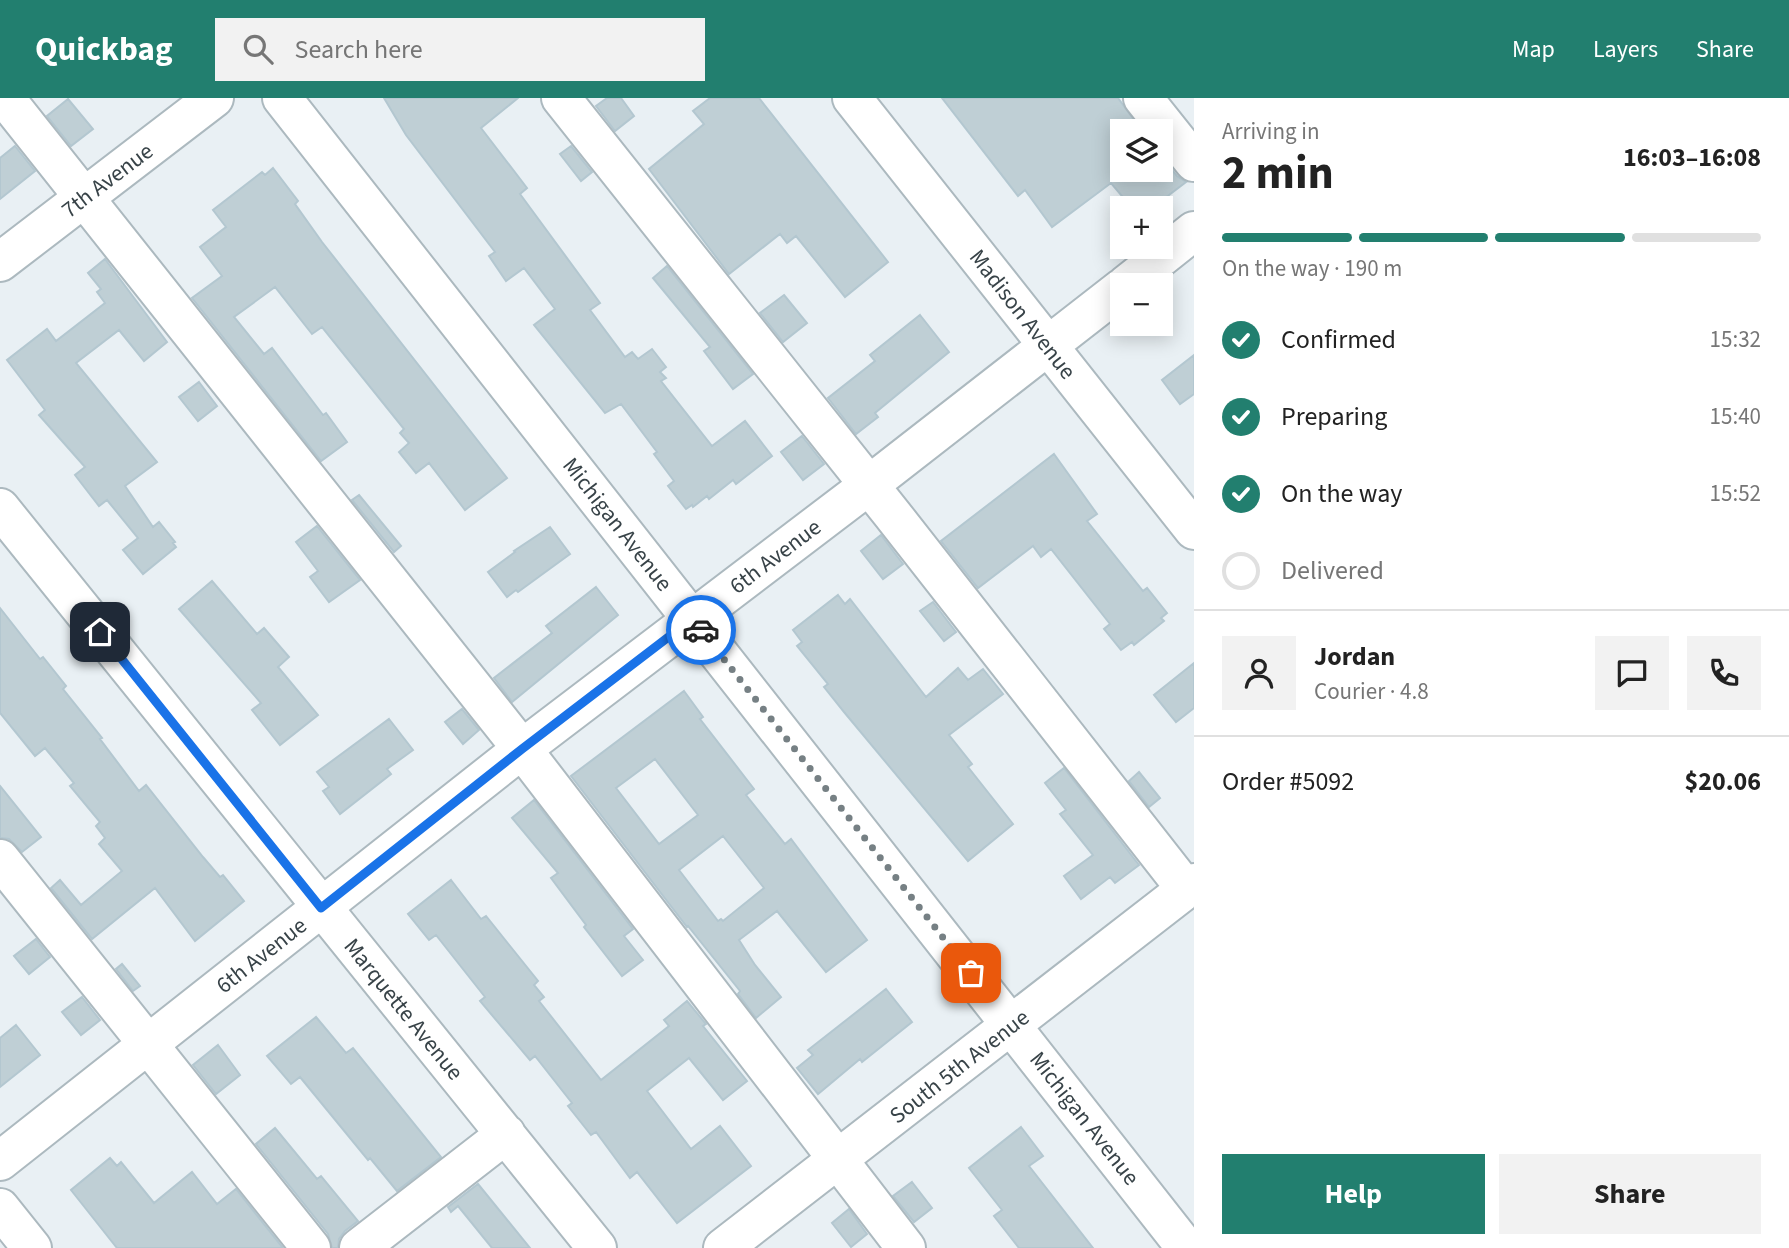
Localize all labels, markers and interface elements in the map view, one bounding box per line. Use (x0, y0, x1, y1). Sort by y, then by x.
search box (215, 18, 705, 81)
text: Quickbag (35, 26, 173, 73)
icon: search (239, 30, 277, 68)
text: Search here (295, 31, 423, 68)
text: Map (1512, 32, 1555, 67)
text: Layers (1593, 32, 1658, 67)
text: Share (1696, 32, 1754, 67)
text: Arriving in (1222, 115, 1320, 148)
map controls (1110, 119, 1173, 336)
button: layers (1110, 119, 1173, 182)
street label: 7th Avenue (55, 135, 160, 226)
text: 16:03–16:08 (1623, 139, 1761, 176)
text: 2 min (1222, 141, 1334, 206)
button: + (1110, 196, 1173, 259)
street label: Madison Avenue (961, 242, 1084, 386)
text: On the way · 190 m (1222, 252, 1402, 285)
button: − (1110, 273, 1173, 336)
icon: check (1222, 321, 1260, 359)
text: Confirmed (1281, 321, 1396, 358)
text: 15:32 (1710, 323, 1761, 356)
icon: check (1222, 398, 1260, 436)
text: Preparing (1281, 398, 1387, 435)
text: 15:40 (1710, 400, 1761, 433)
street label: Michigan Avenue (555, 450, 680, 598)
icon: check (1222, 475, 1260, 513)
text: On the way (1281, 475, 1402, 512)
text: 15:52 (1710, 477, 1761, 510)
street label: 6th Avenue (723, 511, 828, 602)
text: Delivered (1281, 552, 1384, 589)
courier (666, 595, 736, 665)
pin (70, 602, 130, 662)
icon: car (682, 611, 720, 649)
icon: home (81, 613, 119, 651)
button: person (1222, 636, 1296, 710)
button: chat (1595, 636, 1669, 710)
button: phone (1687, 636, 1761, 710)
text: Jordan (1314, 638, 1395, 675)
text: Courier · 4.8 (1314, 675, 1429, 708)
text: Order #5092 (1222, 763, 1354, 800)
text: $20.06 (1685, 763, 1761, 800)
street label: 6th Avenue (209, 909, 314, 1001)
street label: Marquette Avenue (336, 931, 471, 1087)
pin (941, 943, 1001, 1003)
icon: bag (952, 954, 990, 992)
street label: South 5th Avenue (882, 1001, 1036, 1132)
street label: Michigan Avenue (1022, 1044, 1147, 1192)
button: Help (1222, 1154, 1485, 1234)
button: Share (1499, 1154, 1761, 1234)

